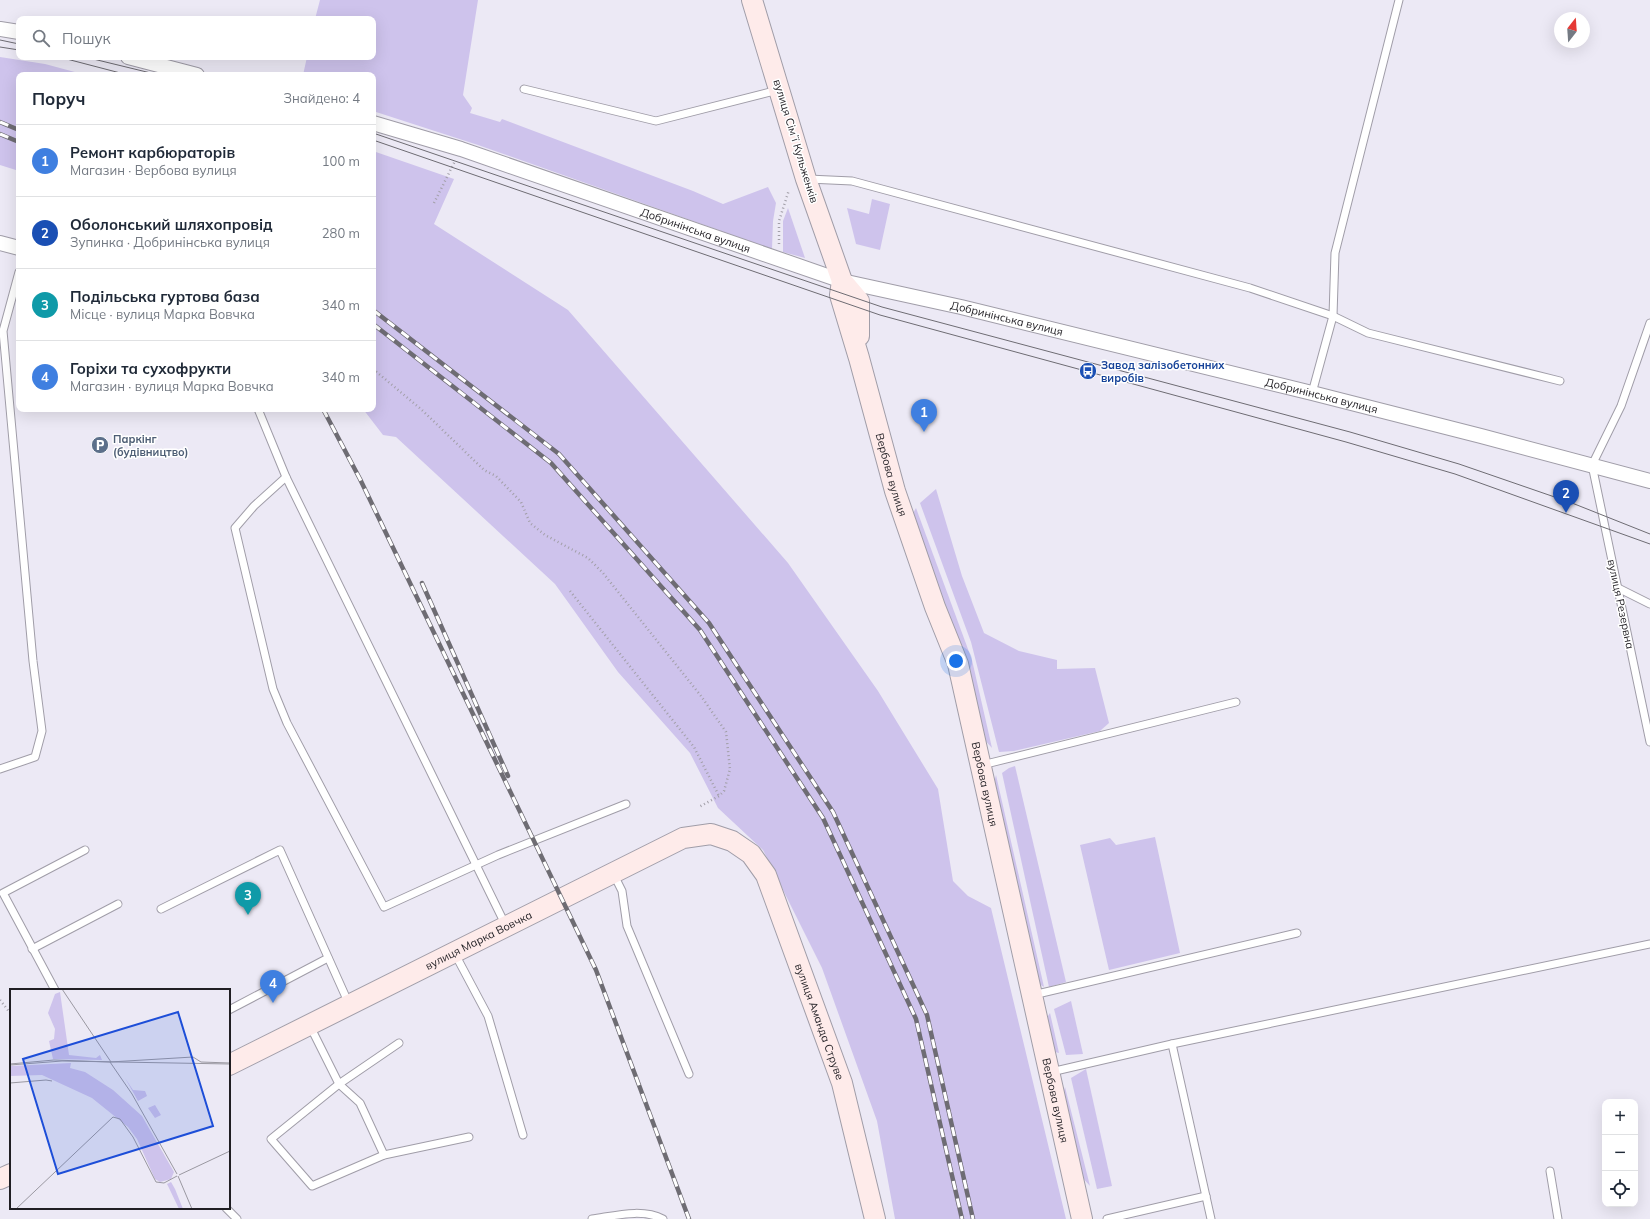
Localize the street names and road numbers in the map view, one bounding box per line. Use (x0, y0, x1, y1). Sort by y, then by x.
street label: вулиця Сімʼї Кульженків (771, 77, 821, 205)
street label: Добринінська вулиця (639, 205, 752, 256)
street label: Добринінська вулиця (949, 298, 1065, 339)
street label: Добринінська вулиця (1264, 375, 1379, 416)
street label: Вербова вулиця (873, 431, 910, 518)
street label: вулиця Резервна (1605, 558, 1637, 650)
street label: Вербова вулиця (969, 740, 1001, 828)
street label: вулиця Марка Вовчка (423, 908, 534, 973)
street label: вулиця Аманда Струве (792, 962, 847, 1082)
street label: Вербова вулиця (1039, 1057, 1072, 1144)

